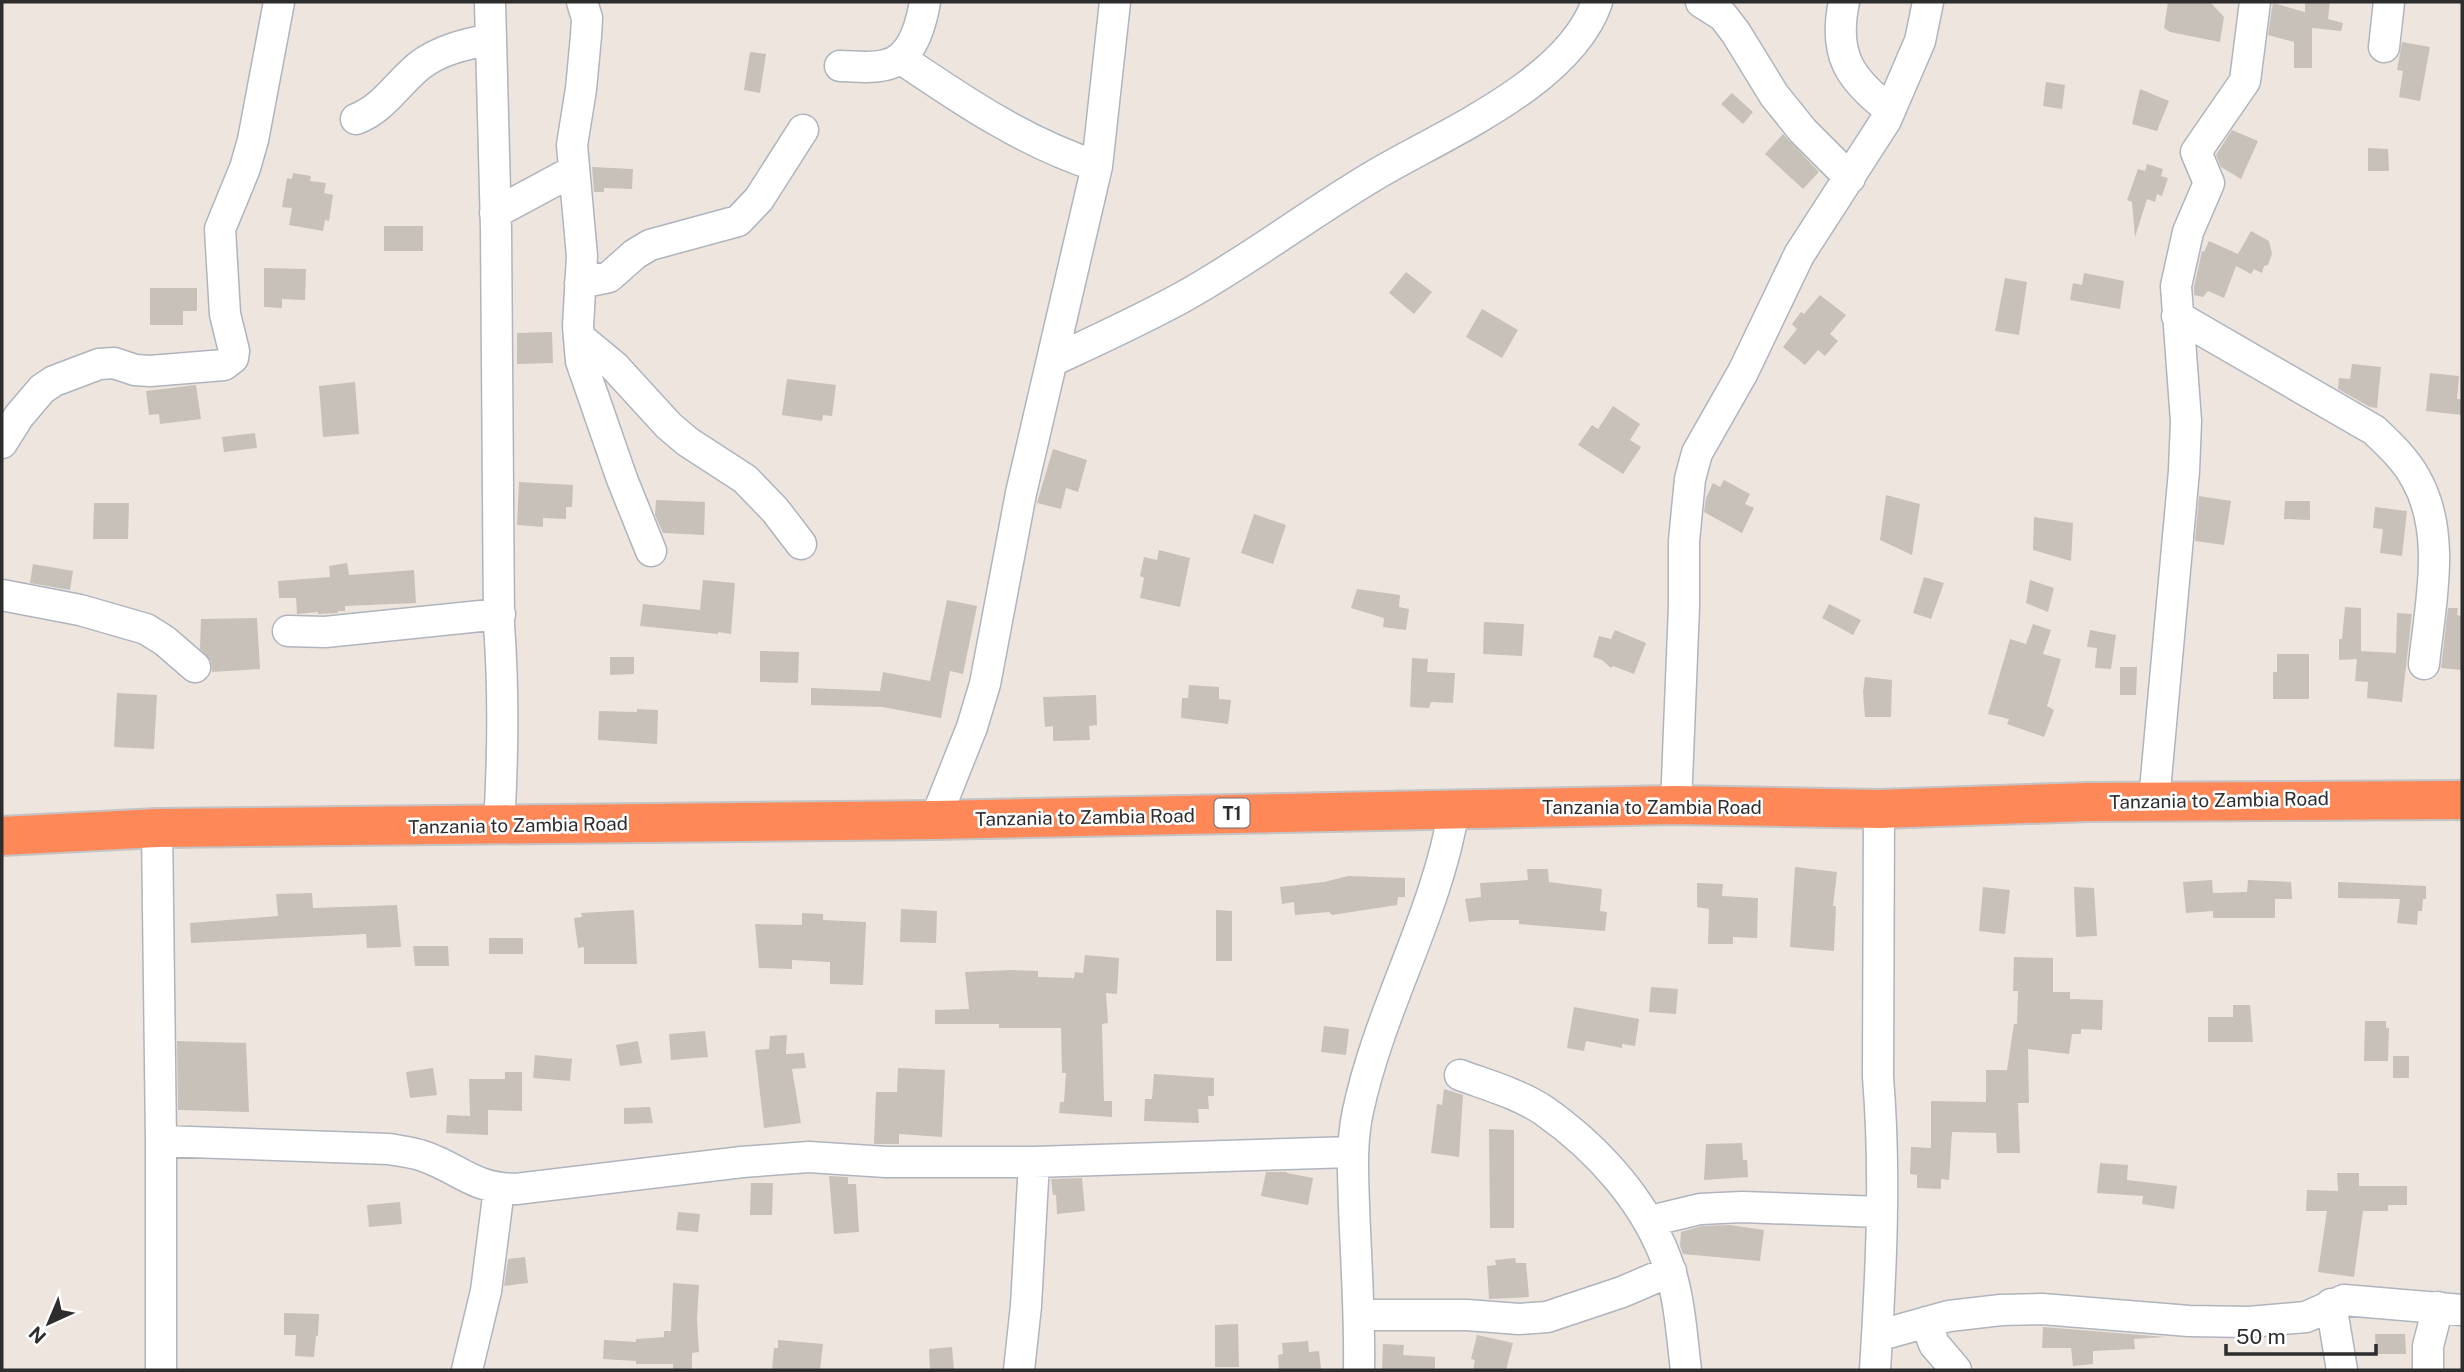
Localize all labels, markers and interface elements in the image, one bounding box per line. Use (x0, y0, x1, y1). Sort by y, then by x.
street label: Tanzania to Zambia Road (2109, 787, 2329, 813)
street label: Tanzania to Zambia Road (1542, 796, 1762, 818)
road number: T1 (1214, 798, 1250, 828)
street label: Tanzania to Zambia Road (975, 804, 1195, 830)
street label: Tanzania to Zambia Road (408, 812, 628, 838)
north arrow (14, 1288, 84, 1358)
scale bar (2226, 1312, 2376, 1356)
text: N (24, 1322, 50, 1348)
text: 50 m (2236, 1324, 2286, 1349)

